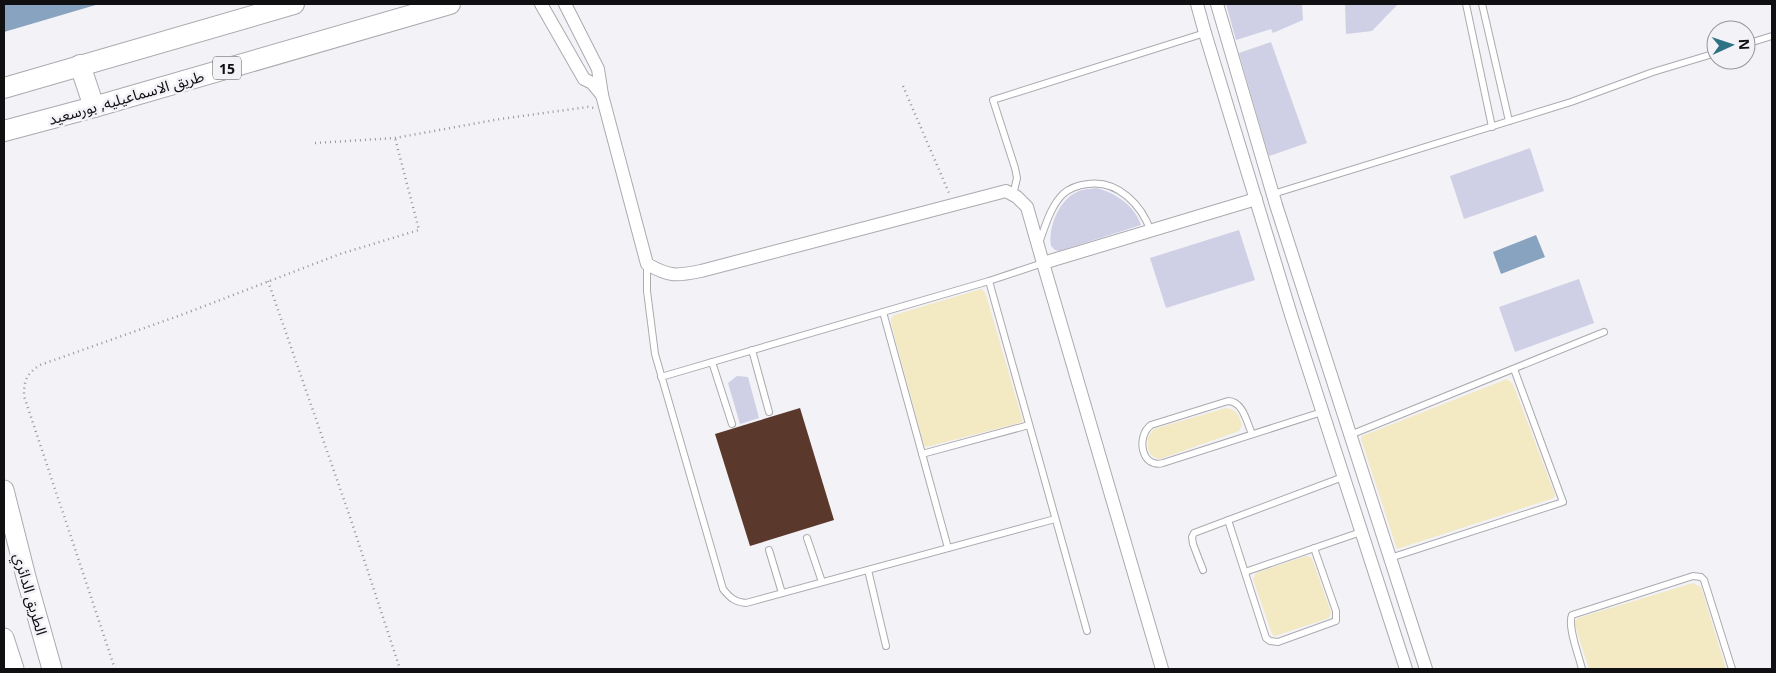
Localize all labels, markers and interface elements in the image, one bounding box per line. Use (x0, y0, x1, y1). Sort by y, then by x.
north arrow (1706, 20, 1756, 70)
text: N (1735, 38, 1754, 50)
road number: 15 (213, 56, 241, 80)
street label: طريق الاسماعيليه, بورسعيد (46, 65, 206, 130)
street label: الطريق الدائري (7, 551, 52, 638)

